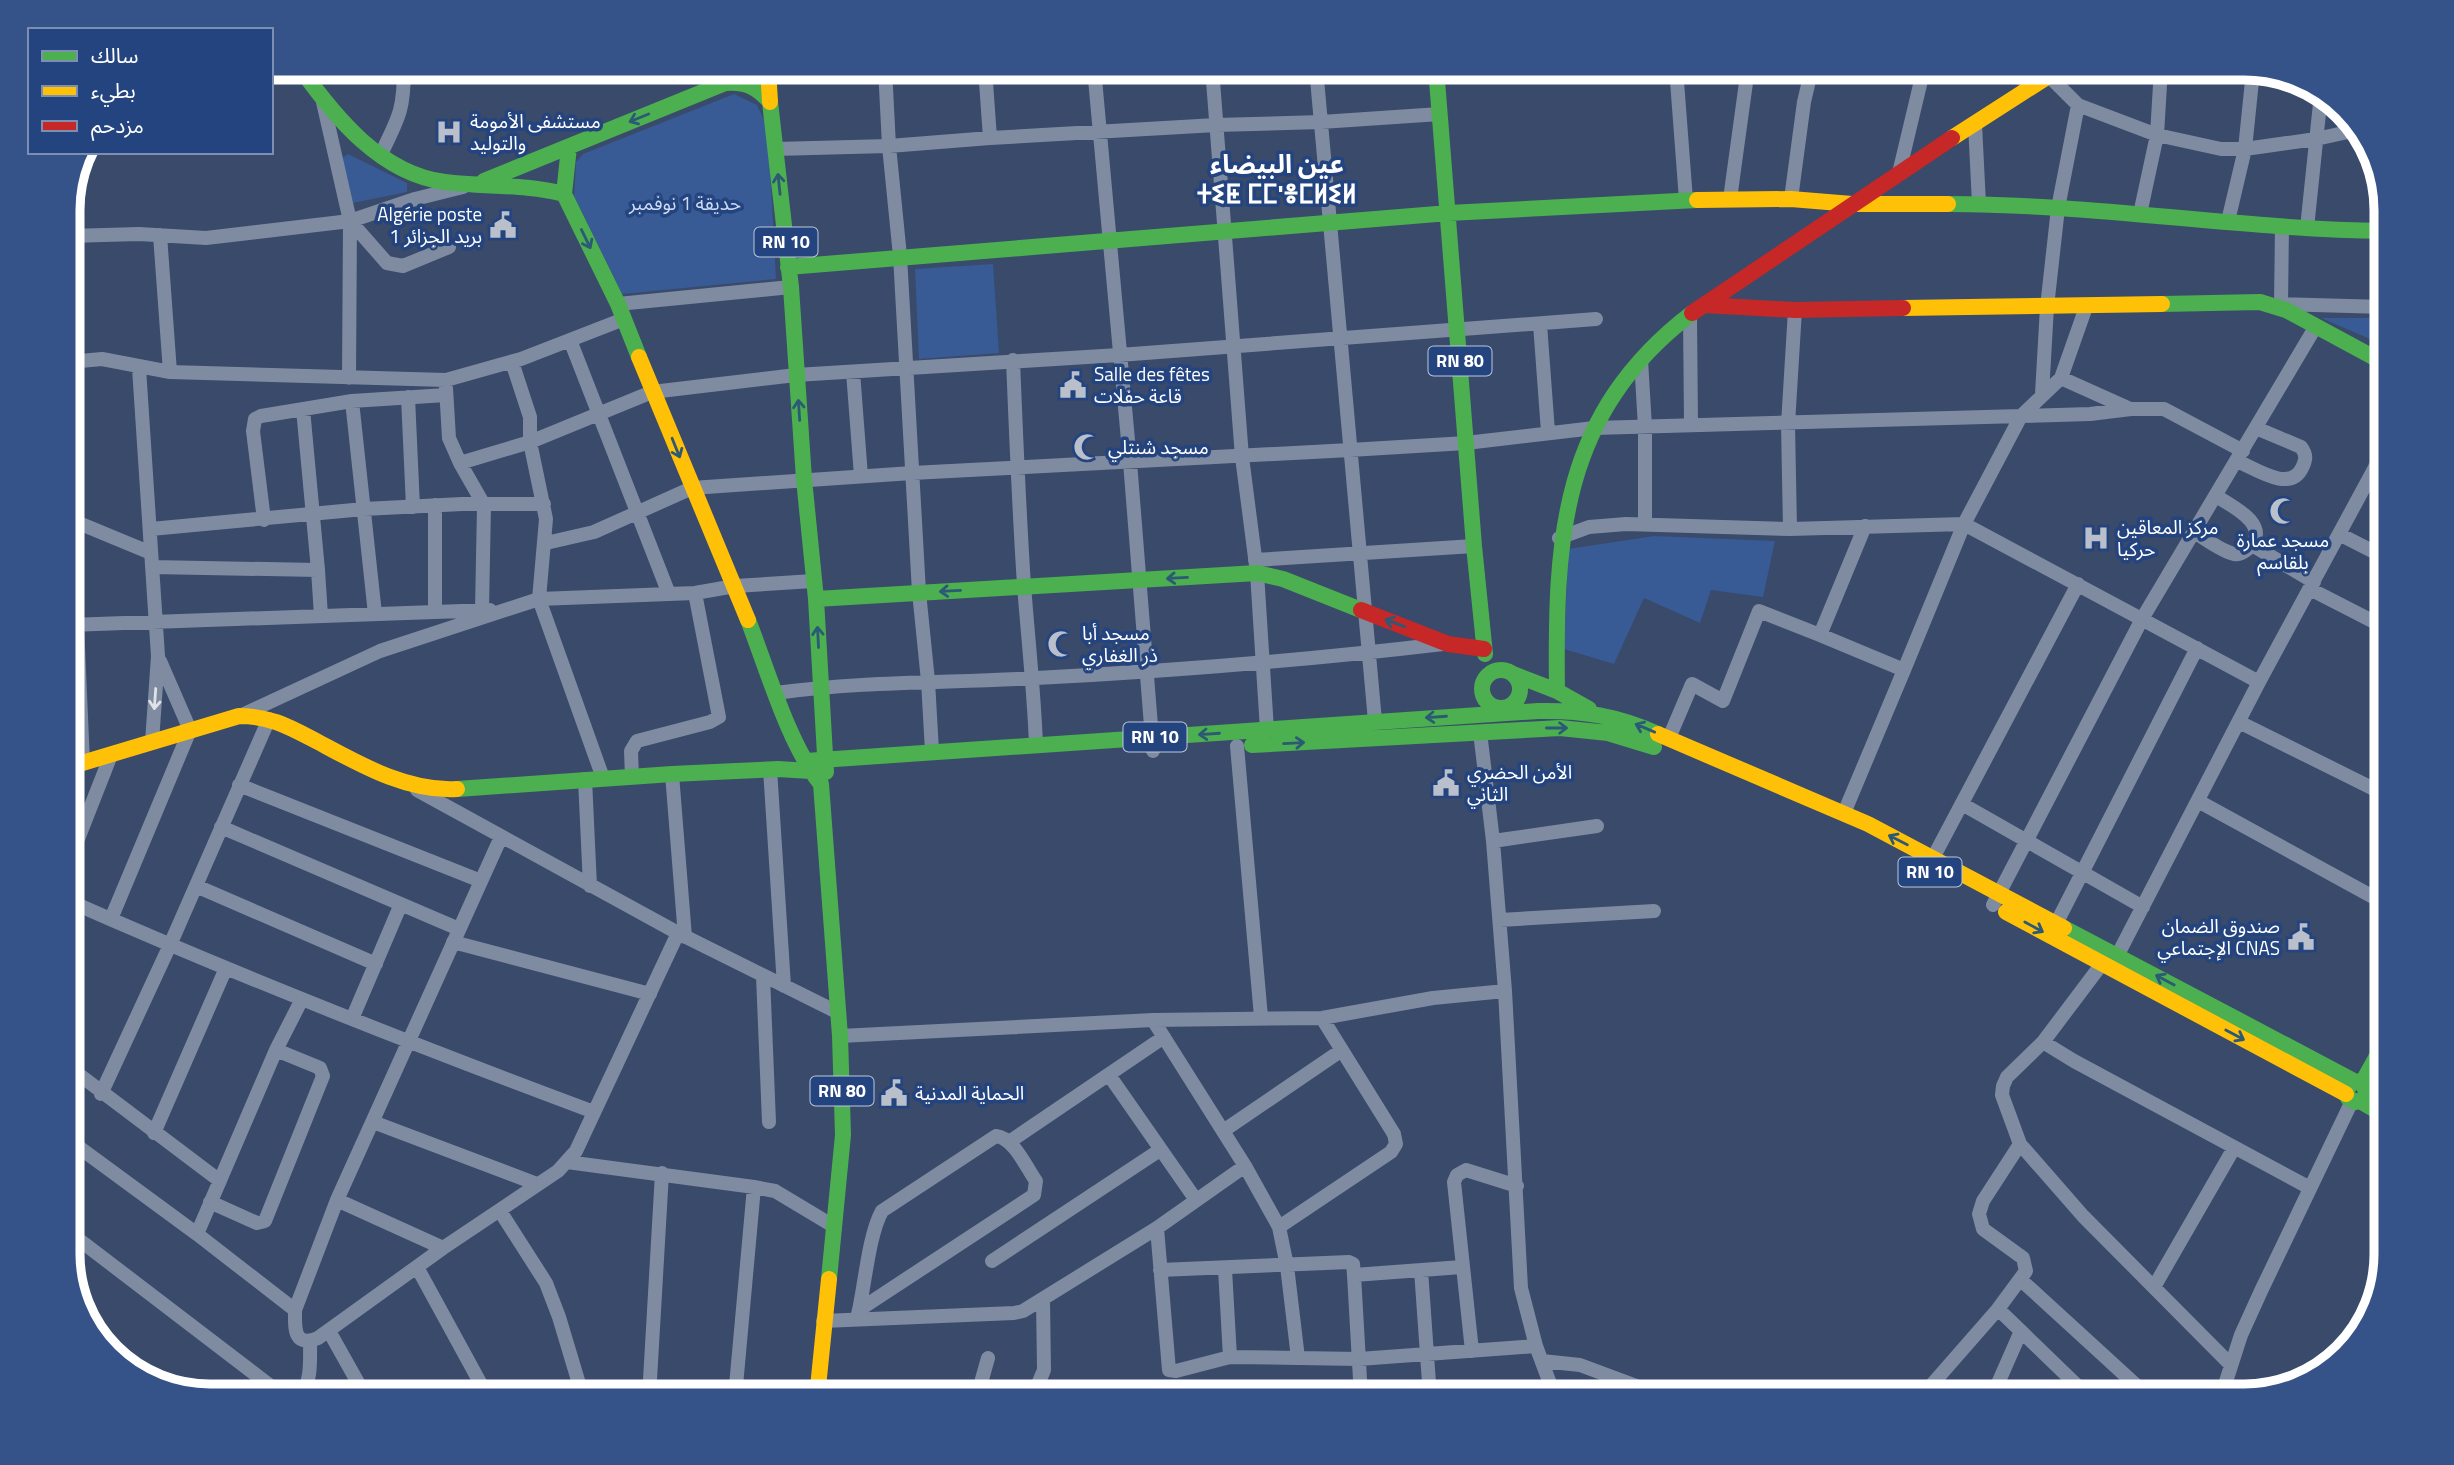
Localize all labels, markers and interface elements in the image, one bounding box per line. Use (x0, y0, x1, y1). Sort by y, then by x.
legend (28, 28, 273, 154)
text: سالك (91, 39, 138, 71)
text: بطيء (91, 74, 136, 107)
place label: مستشفى الأمومة والتوليد (470, 106, 601, 157)
text: مزدحم (91, 109, 144, 141)
one-way arrow (629, 113, 651, 126)
hospital icon: مستشفى الأمومة والتوليد (434, 117, 464, 147)
district label: عين البيضاء ⵜⵉⵟ ⵎⵎ'ⴻⵎⵍⵉⵍ (1197, 144, 1357, 213)
one-way arrow (772, 173, 785, 195)
park label: حديقة 1 نوفمبر (628, 188, 741, 217)
place label: Algérie poste 1 بريد الجزائر (377, 199, 482, 250)
public building icon: Algérie poste 1 بريد الجزائر (488, 210, 518, 240)
one-way arrow (580, 227, 593, 249)
road number: RN 10 (754, 228, 818, 256)
road number: RN 80 (1428, 346, 1492, 376)
place label: Salle des fêtes قاعة حفلات (1094, 359, 1210, 410)
public building icon: Salle des fêtes قاعة حفلات (1058, 370, 1088, 400)
one-way arrow (792, 399, 805, 422)
mosque icon: مسجد شنتلي (1072, 432, 1102, 462)
place label: مسجد شنتلي (1108, 432, 1209, 462)
one-way arrow (670, 436, 683, 458)
mosque icon: مسجد عمارة بلقاسم (2268, 496, 2298, 526)
place label: مركز المعاقين حركيا (2117, 512, 2219, 563)
hospital icon: مركز المعاقين حركيا (2081, 523, 2111, 553)
place label: مسجد عمارة بلقاسم (2237, 525, 2329, 577)
one-way arrow (1166, 571, 1189, 584)
one-way arrow (938, 584, 961, 597)
one-way arrow (1384, 616, 1406, 629)
place label: مسجد أبا ذر الغفاري (1082, 618, 1158, 670)
one-way arrow (811, 626, 824, 649)
mosque icon: مسجد أبا ذر الغفاري (1046, 629, 1076, 659)
one-way arrow (148, 687, 161, 710)
one-way arrow (1425, 711, 1448, 724)
one-way arrow (1545, 721, 1568, 735)
one-way arrow (1635, 721, 1656, 734)
road number: RN 10 (1124, 722, 1186, 752)
one-way arrow (1198, 728, 1221, 741)
one-way arrow (1282, 736, 1305, 749)
place label: الأمن الحضري الثاني (1467, 757, 1572, 809)
public building icon: الأمن الحضري الثاني (1431, 768, 1461, 798)
one-way arrow (1888, 832, 1909, 846)
road number: RN 10 (1898, 858, 1962, 886)
place label: صندوق الضمان الإجتماعي CNAS (2157, 911, 2280, 963)
one-way arrow (2023, 921, 2044, 934)
public building icon: صندوق الضمان الإجتماعي CNAS (2286, 922, 2316, 952)
one-way arrow (2155, 972, 2175, 986)
one-way arrow (2224, 1029, 2245, 1042)
road number: RN 80 (810, 1076, 874, 1106)
public building icon: الحماية المدنية (879, 1078, 909, 1108)
place label: الحماية المدنية (915, 1078, 1024, 1107)

